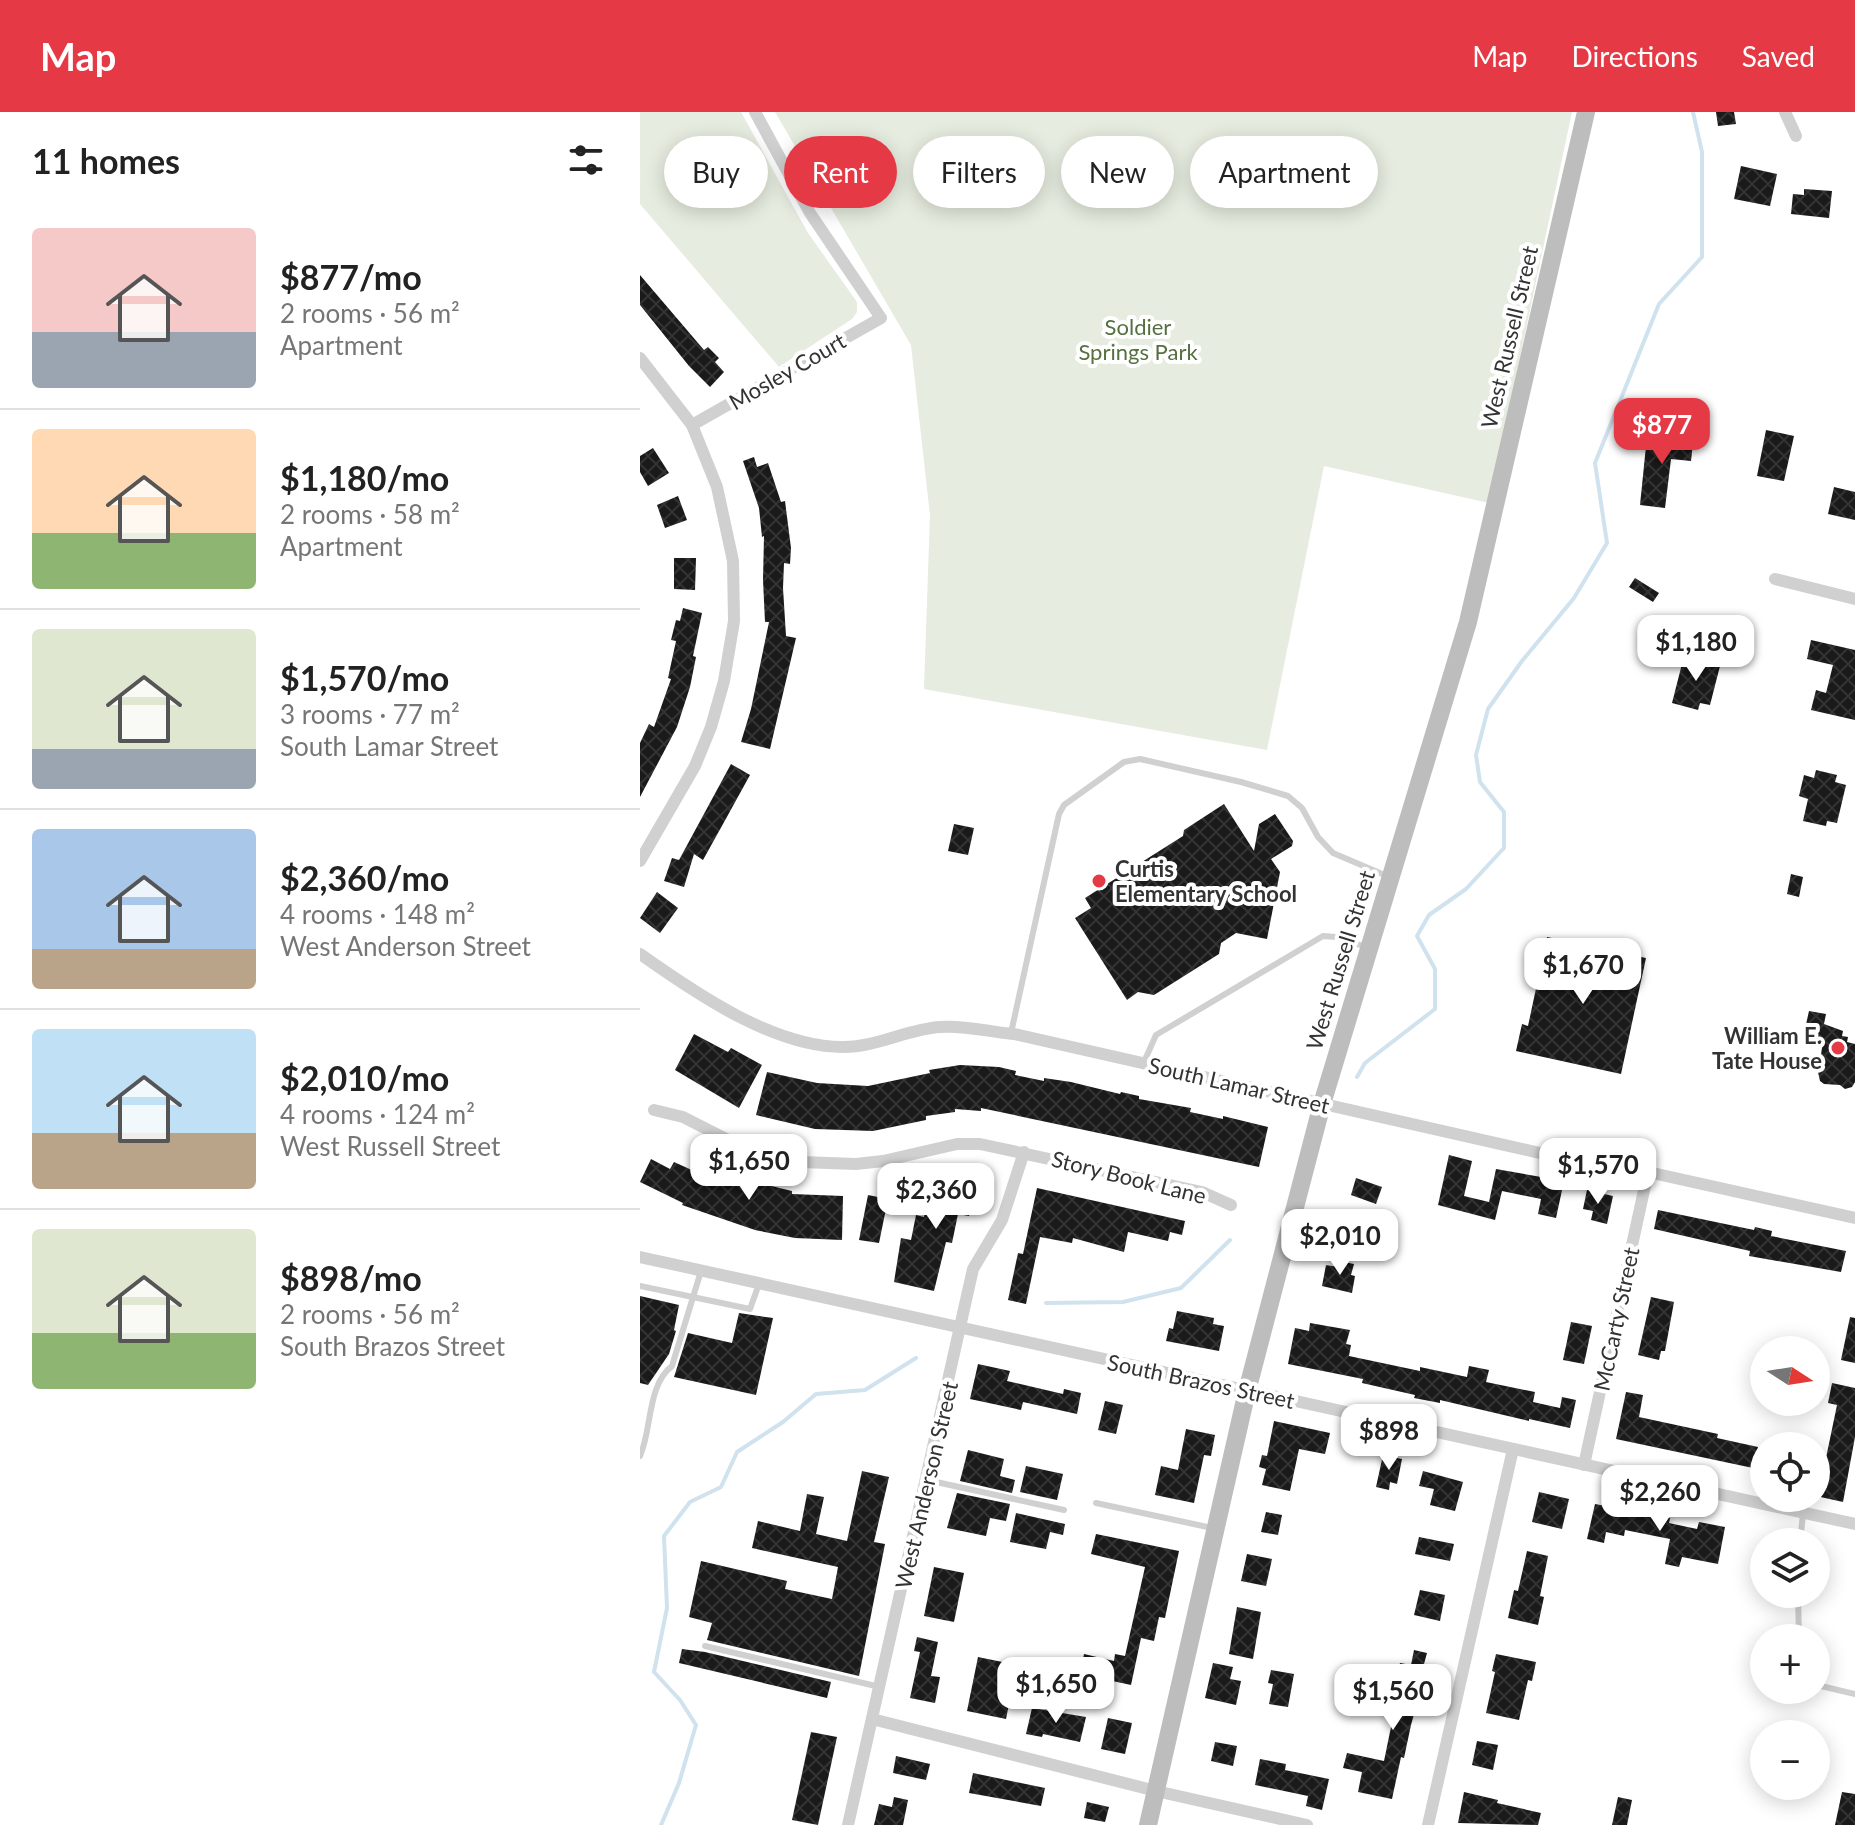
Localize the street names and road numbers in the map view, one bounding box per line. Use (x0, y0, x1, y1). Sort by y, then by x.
street label: West Russell Street (1475, 243, 1543, 431)
street label: Mosley Court (724, 327, 850, 415)
street label: West Russell Street (1300, 867, 1380, 1053)
street label: South Lamar Street (1146, 1051, 1332, 1119)
street label: Story Book Lane (1049, 1145, 1209, 1209)
street label: McCarty Street (1588, 1245, 1644, 1393)
street label: South Brazos Street (1105, 1348, 1297, 1414)
street label: West Anderson Street (889, 1378, 963, 1591)

